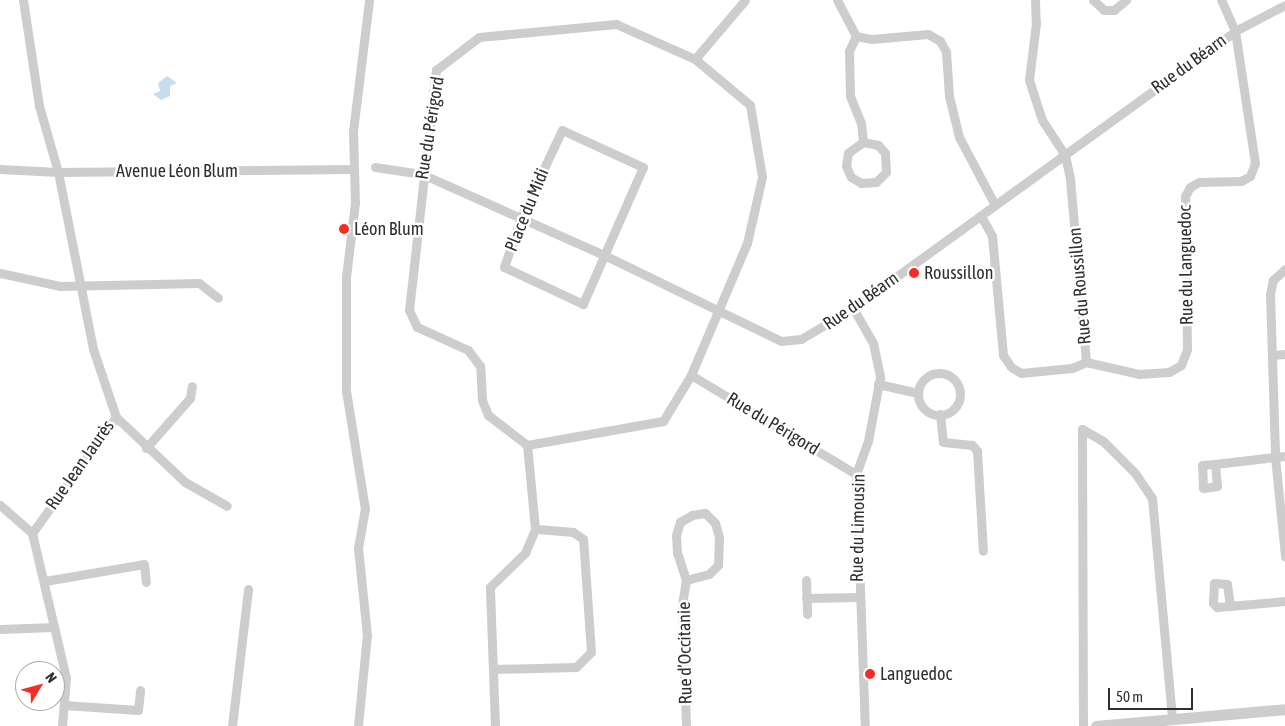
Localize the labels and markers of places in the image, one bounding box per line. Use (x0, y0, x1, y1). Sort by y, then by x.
place label: Léon Blum (354, 218, 424, 240)
marker: Léon Blum (338, 223, 350, 235)
place label: Roussillon (924, 262, 994, 284)
marker: Roussillon (908, 267, 920, 279)
place label: Languedoc (880, 663, 952, 685)
marker: Languedoc (864, 668, 876, 680)

